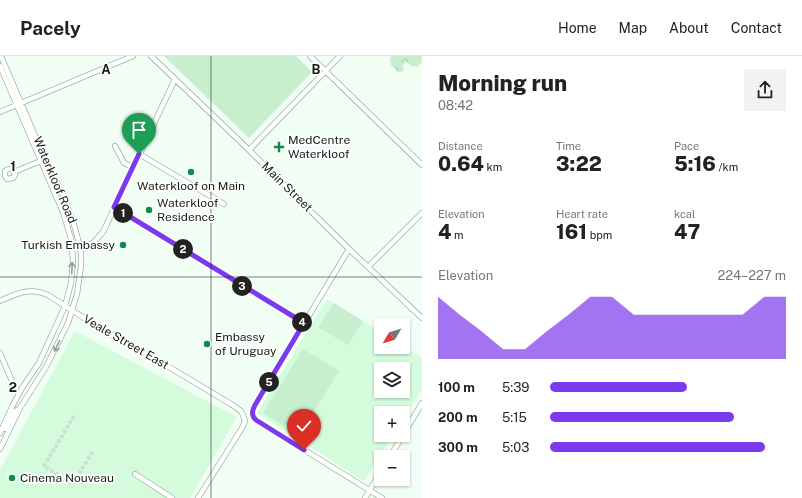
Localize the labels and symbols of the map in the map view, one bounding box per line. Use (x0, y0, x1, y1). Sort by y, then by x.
text: A (101, 62, 111, 77)
text: B (312, 62, 321, 77)
pin (122, 113, 156, 154)
place label: MedCentre Waterkloof (288, 133, 350, 161)
street label: Waterkloof Road (30, 135, 80, 225)
marker: MedCentre Waterkloof (273, 141, 285, 153)
text: 1 (10, 159, 16, 174)
street label: Main Street (259, 159, 316, 215)
marker: Waterkloof on Main (186, 167, 196, 177)
place label: Waterkloof on Main (137, 179, 245, 193)
place label: Waterkloof Residence (157, 196, 219, 224)
pin: 1 (113, 203, 133, 223)
marker: Waterkloof Residence (144, 205, 154, 215)
place label: Turkish Embassy (21, 238, 116, 252)
pin: 2 (173, 239, 193, 259)
marker: Turkish Embassy (118, 240, 128, 250)
one-way arrow (69, 262, 76, 275)
pin: 3 (232, 276, 252, 296)
street label: Veale Street East (81, 312, 172, 372)
pin: 4 (292, 312, 312, 332)
north arrow (374, 318, 410, 354)
place label: Embassy of Uruguay (215, 330, 277, 358)
marker: Embassy of Uruguay (202, 339, 212, 349)
one-way arrow (53, 340, 60, 352)
pin: 5 (259, 372, 279, 392)
text: 2 (9, 380, 17, 395)
pin (287, 409, 321, 450)
place label: Cinema Nouveau (20, 471, 114, 485)
marker: Cinema Nouveau (7, 473, 17, 483)

